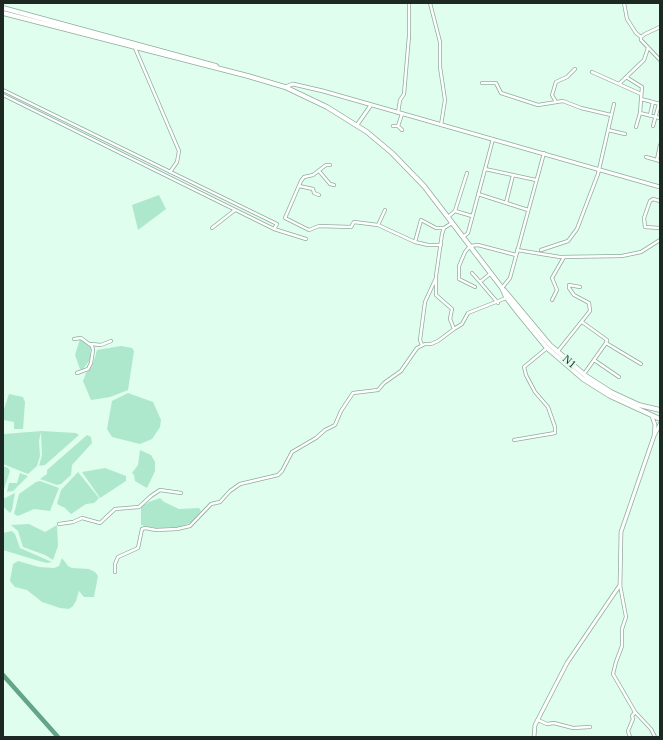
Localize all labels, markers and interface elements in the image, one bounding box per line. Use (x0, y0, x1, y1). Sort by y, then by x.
street label: N1 (560, 353, 578, 371)

